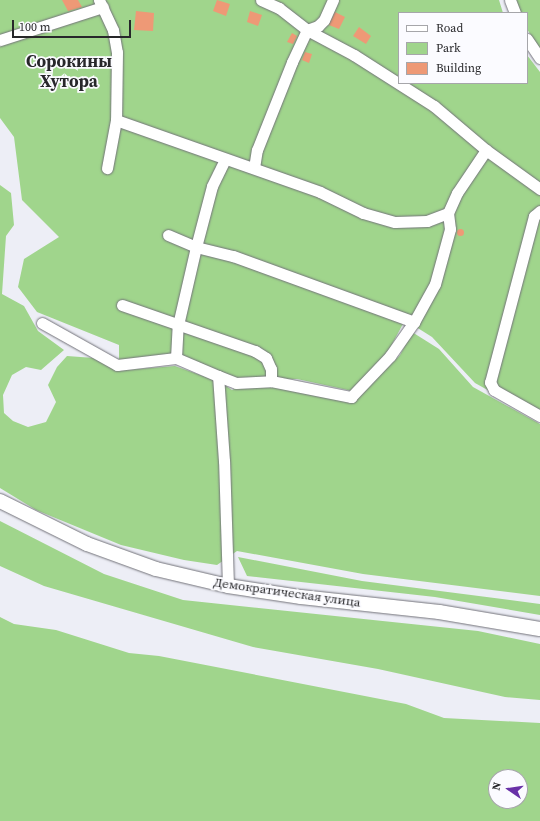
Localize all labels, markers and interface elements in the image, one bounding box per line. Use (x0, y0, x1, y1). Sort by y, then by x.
scale bar (14, 12, 133, 38)
legend (398, 12, 528, 84)
text: 100 m (19, 19, 51, 35)
text: Road (436, 20, 463, 36)
text: Park (436, 40, 461, 56)
district label: Сорокины Хутора (26, 52, 112, 92)
text: Building (436, 60, 481, 76)
street label: Демократическая улица (212, 575, 362, 611)
north arrow (488, 769, 528, 809)
text: N (489, 781, 505, 792)

